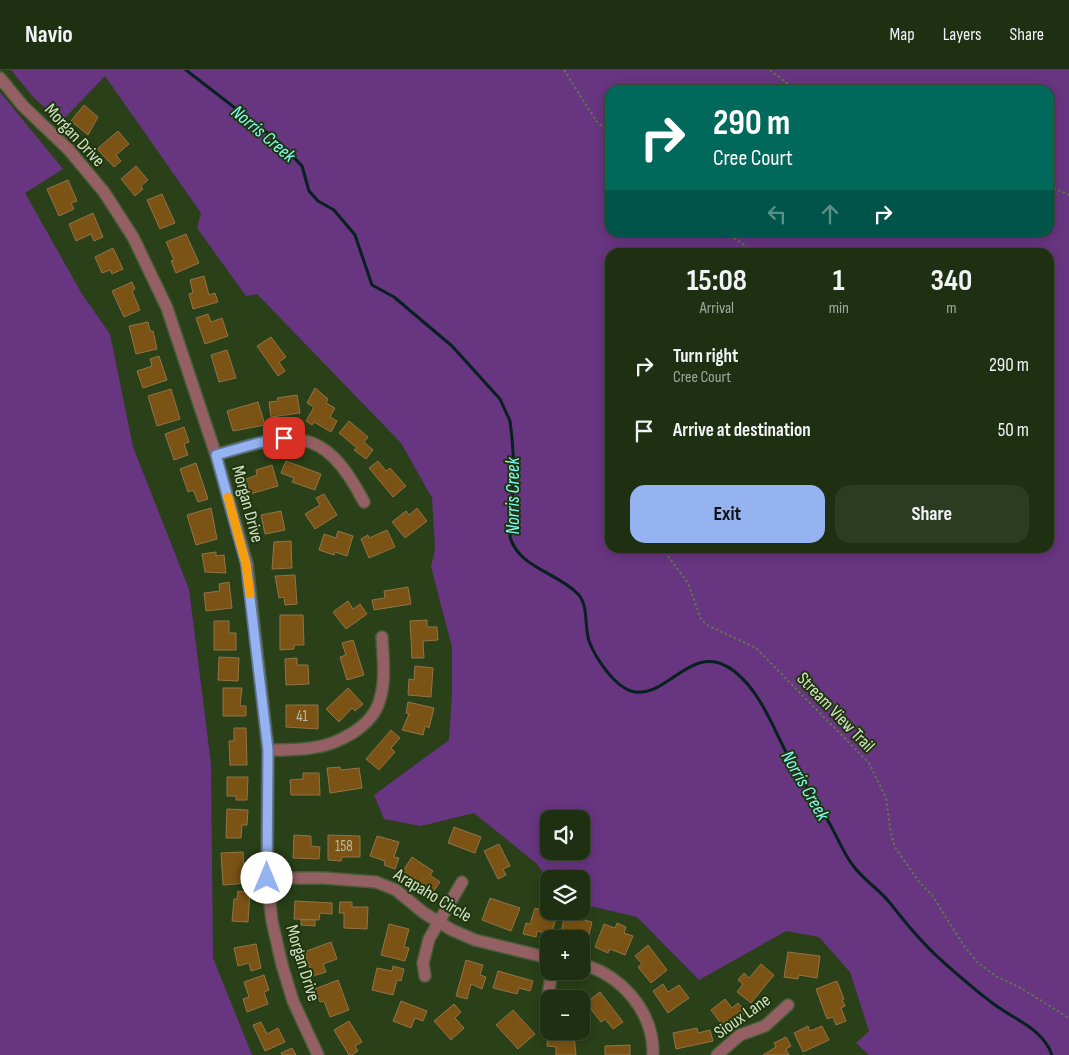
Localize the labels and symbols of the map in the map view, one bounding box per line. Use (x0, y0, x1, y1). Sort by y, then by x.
street label: Morgan Drive (40, 99, 109, 171)
water label: Norris Creek (226, 101, 301, 168)
pin (263, 417, 305, 459)
water label: Norris Creek (502, 457, 525, 534)
street label: Morgan Drive (227, 463, 268, 545)
street label: Stream View Trail (792, 668, 879, 757)
house number: 41 (296, 707, 309, 726)
water label: Norris Creek (776, 747, 834, 826)
house number: 158 (335, 837, 353, 856)
position arrow (240, 851, 292, 903)
street label: Arapaho Circle (389, 864, 475, 927)
street label: Morgan Drive (281, 922, 324, 1004)
street label: Sioux Lane (710, 989, 775, 1043)

